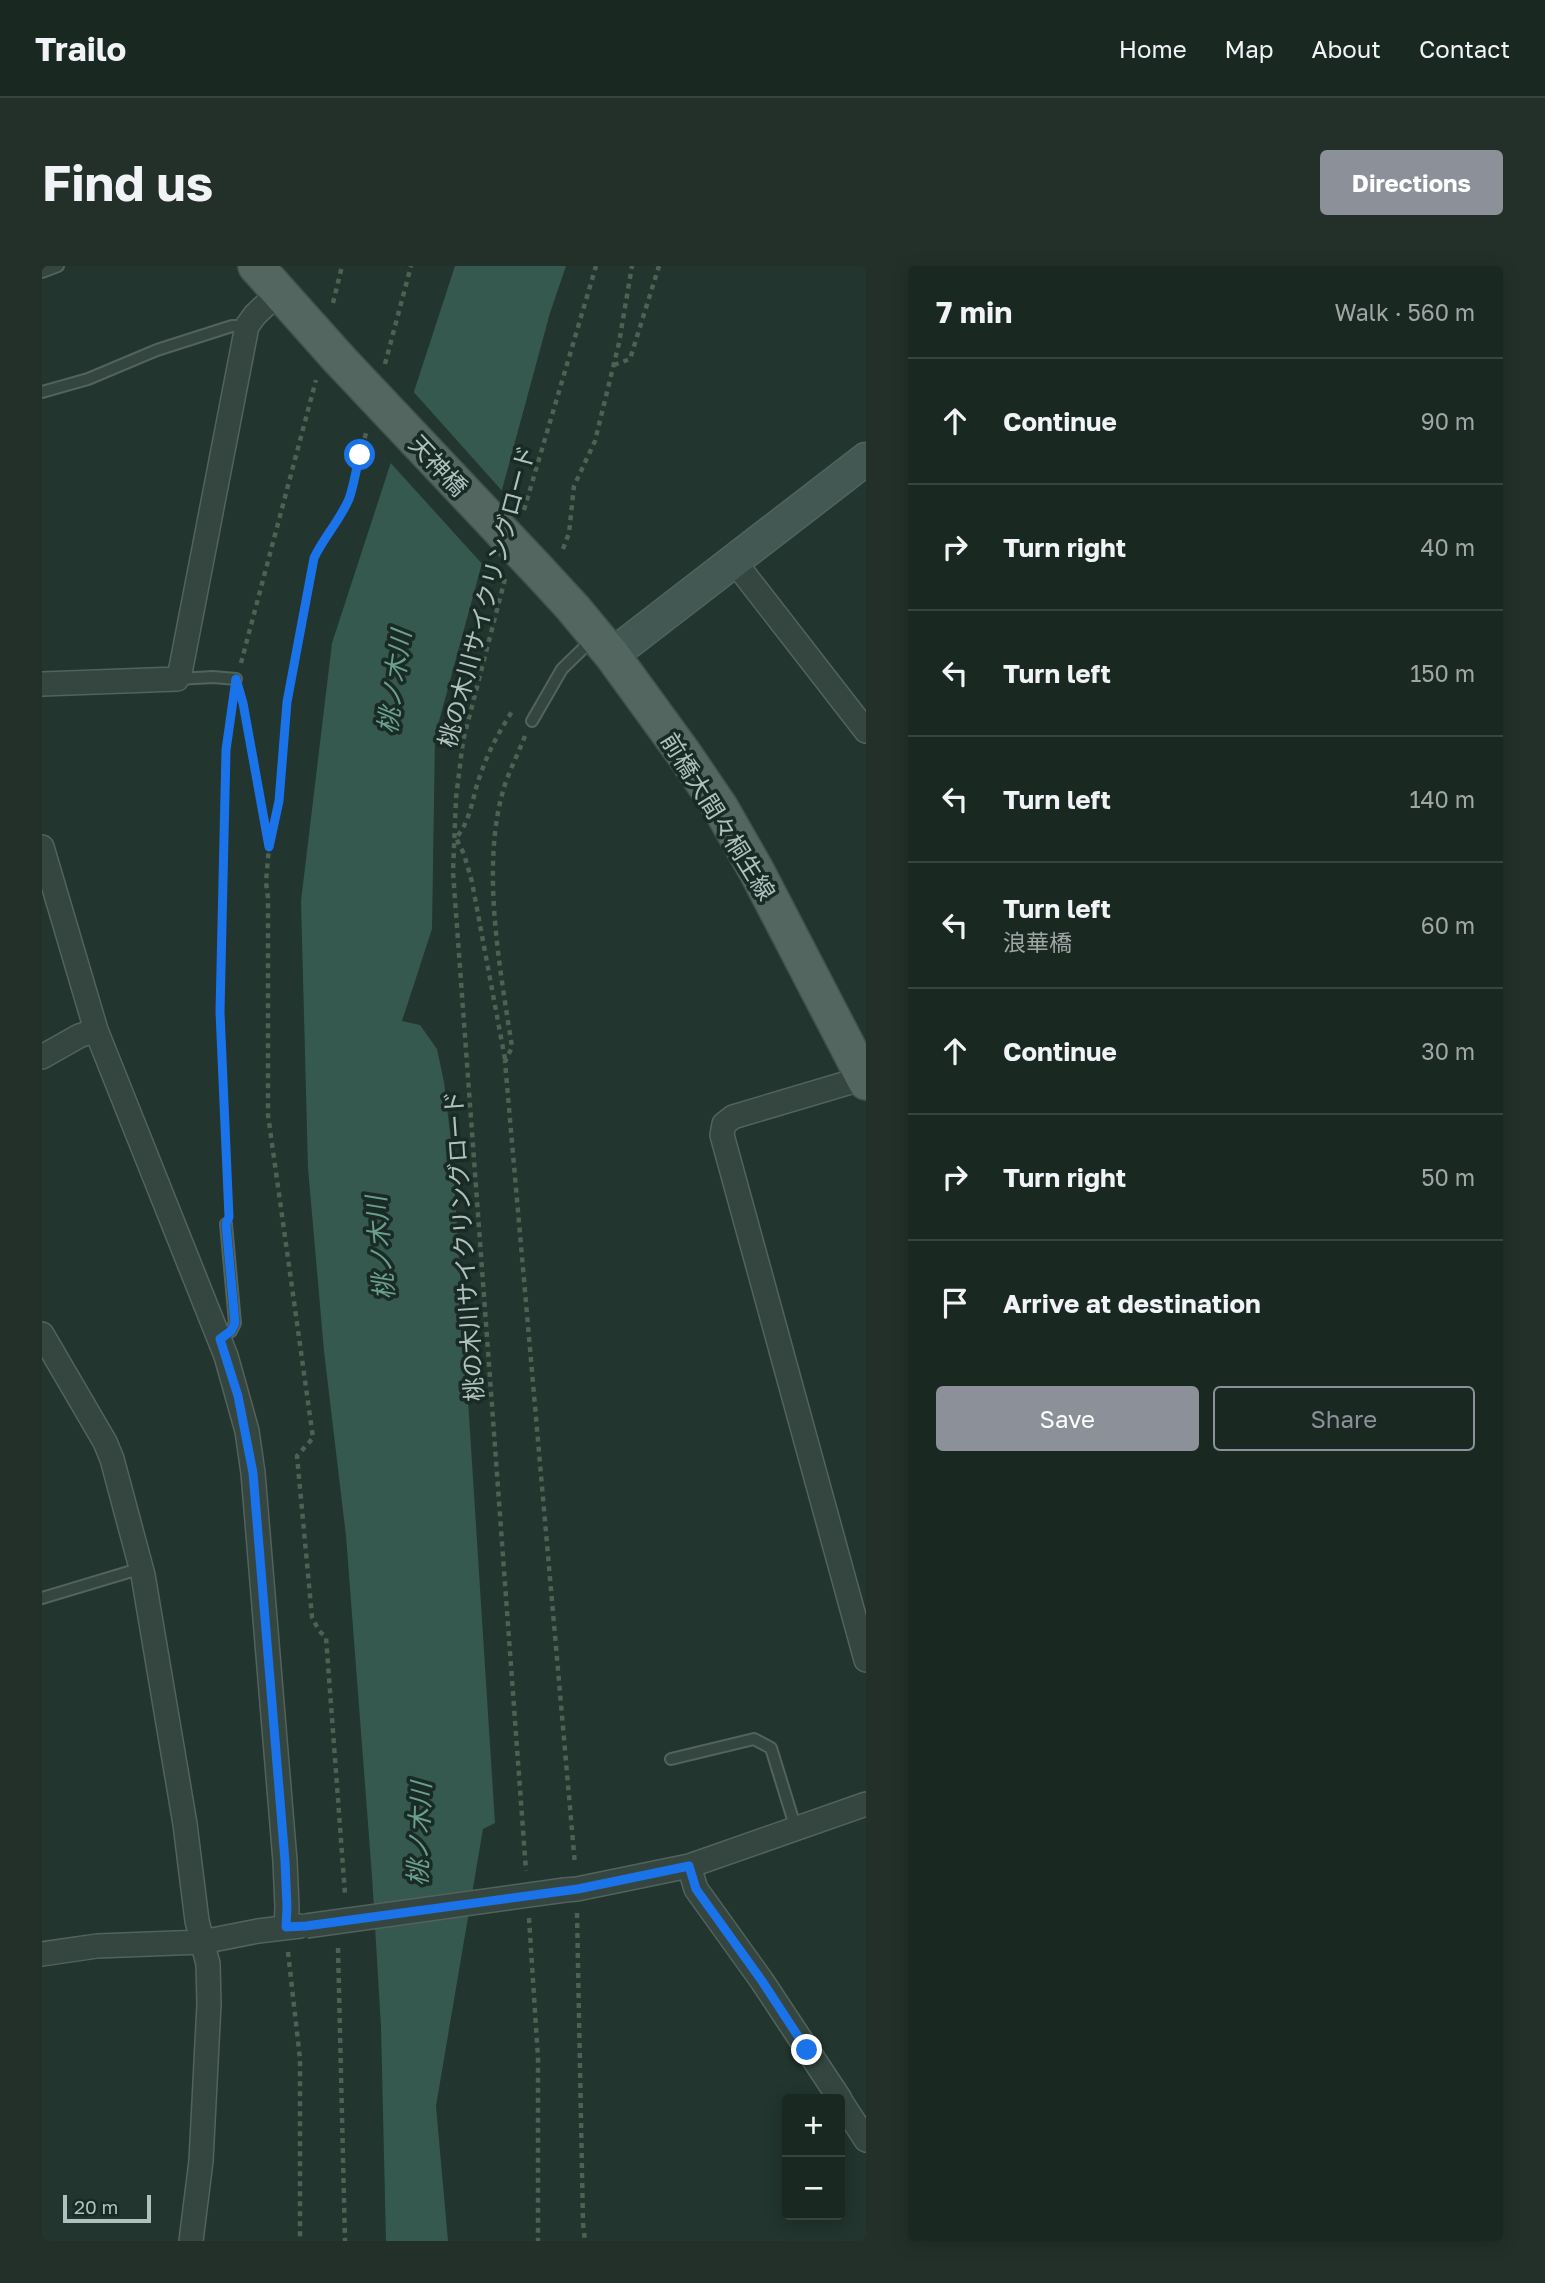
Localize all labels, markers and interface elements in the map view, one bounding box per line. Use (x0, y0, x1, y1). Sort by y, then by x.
text: Trailo (35, 29, 126, 68)
text: Home (1119, 34, 1187, 63)
text: Map (1225, 34, 1274, 63)
text: About (1312, 34, 1381, 63)
text: Contact (1419, 34, 1510, 63)
button: Directions (1320, 150, 1503, 215)
text: Find us (42, 153, 213, 212)
text: 7 min (936, 294, 1012, 330)
text: Walk · 560 m (1334, 298, 1475, 326)
icon: ahead (936, 402, 974, 440)
text: Continue (1003, 406, 1117, 437)
text: 90 m (1421, 407, 1475, 435)
street label: 天神橋 (404, 429, 474, 501)
route start (344, 439, 375, 470)
street label: 桃の木川サイクリングロード (432, 442, 540, 750)
icon: right (936, 528, 974, 566)
text: Turn right (1003, 532, 1126, 563)
text: 40 m (1421, 533, 1475, 561)
water label: 桃ノ木川 (371, 625, 417, 736)
icon: left (936, 654, 974, 692)
text: Turn left (1003, 658, 1111, 689)
text: 150 m (1410, 659, 1475, 687)
street label: 前橋大間々桐生線 (656, 727, 782, 905)
icon: left (936, 780, 974, 818)
text: Turn left (1003, 784, 1111, 815)
text: 140 m (1409, 785, 1475, 813)
text: Turn left (1003, 893, 1111, 924)
icon: left (936, 906, 974, 944)
text: 60 m (1421, 911, 1475, 939)
text: 浪華橋 (1003, 928, 1072, 956)
icon: ahead (936, 1032, 974, 1070)
text: Continue (1003, 1036, 1117, 1067)
text: 30 m (1421, 1037, 1475, 1065)
street label: 桃の木川サイクリングロード (438, 1090, 488, 1402)
icon: right (936, 1158, 974, 1196)
text: Turn right (1003, 1162, 1126, 1193)
text: 50 m (1421, 1163, 1475, 1191)
water label: 桃ノ木川 (360, 1192, 400, 1301)
icon: arrive (936, 1284, 974, 1322)
text: Arrive at destination (1003, 1288, 1261, 1319)
button: Save (936, 1386, 1199, 1451)
button: Share (1213, 1386, 1475, 1451)
water label: 桃ノ木川 (402, 1779, 436, 1887)
route end (791, 2034, 822, 2065)
map controls (782, 2094, 845, 2220)
button: + (782, 2094, 845, 2157)
button: − (782, 2157, 845, 2220)
scale bar (63, 2192, 150, 2224)
text: 20 m (74, 2195, 118, 2218)

